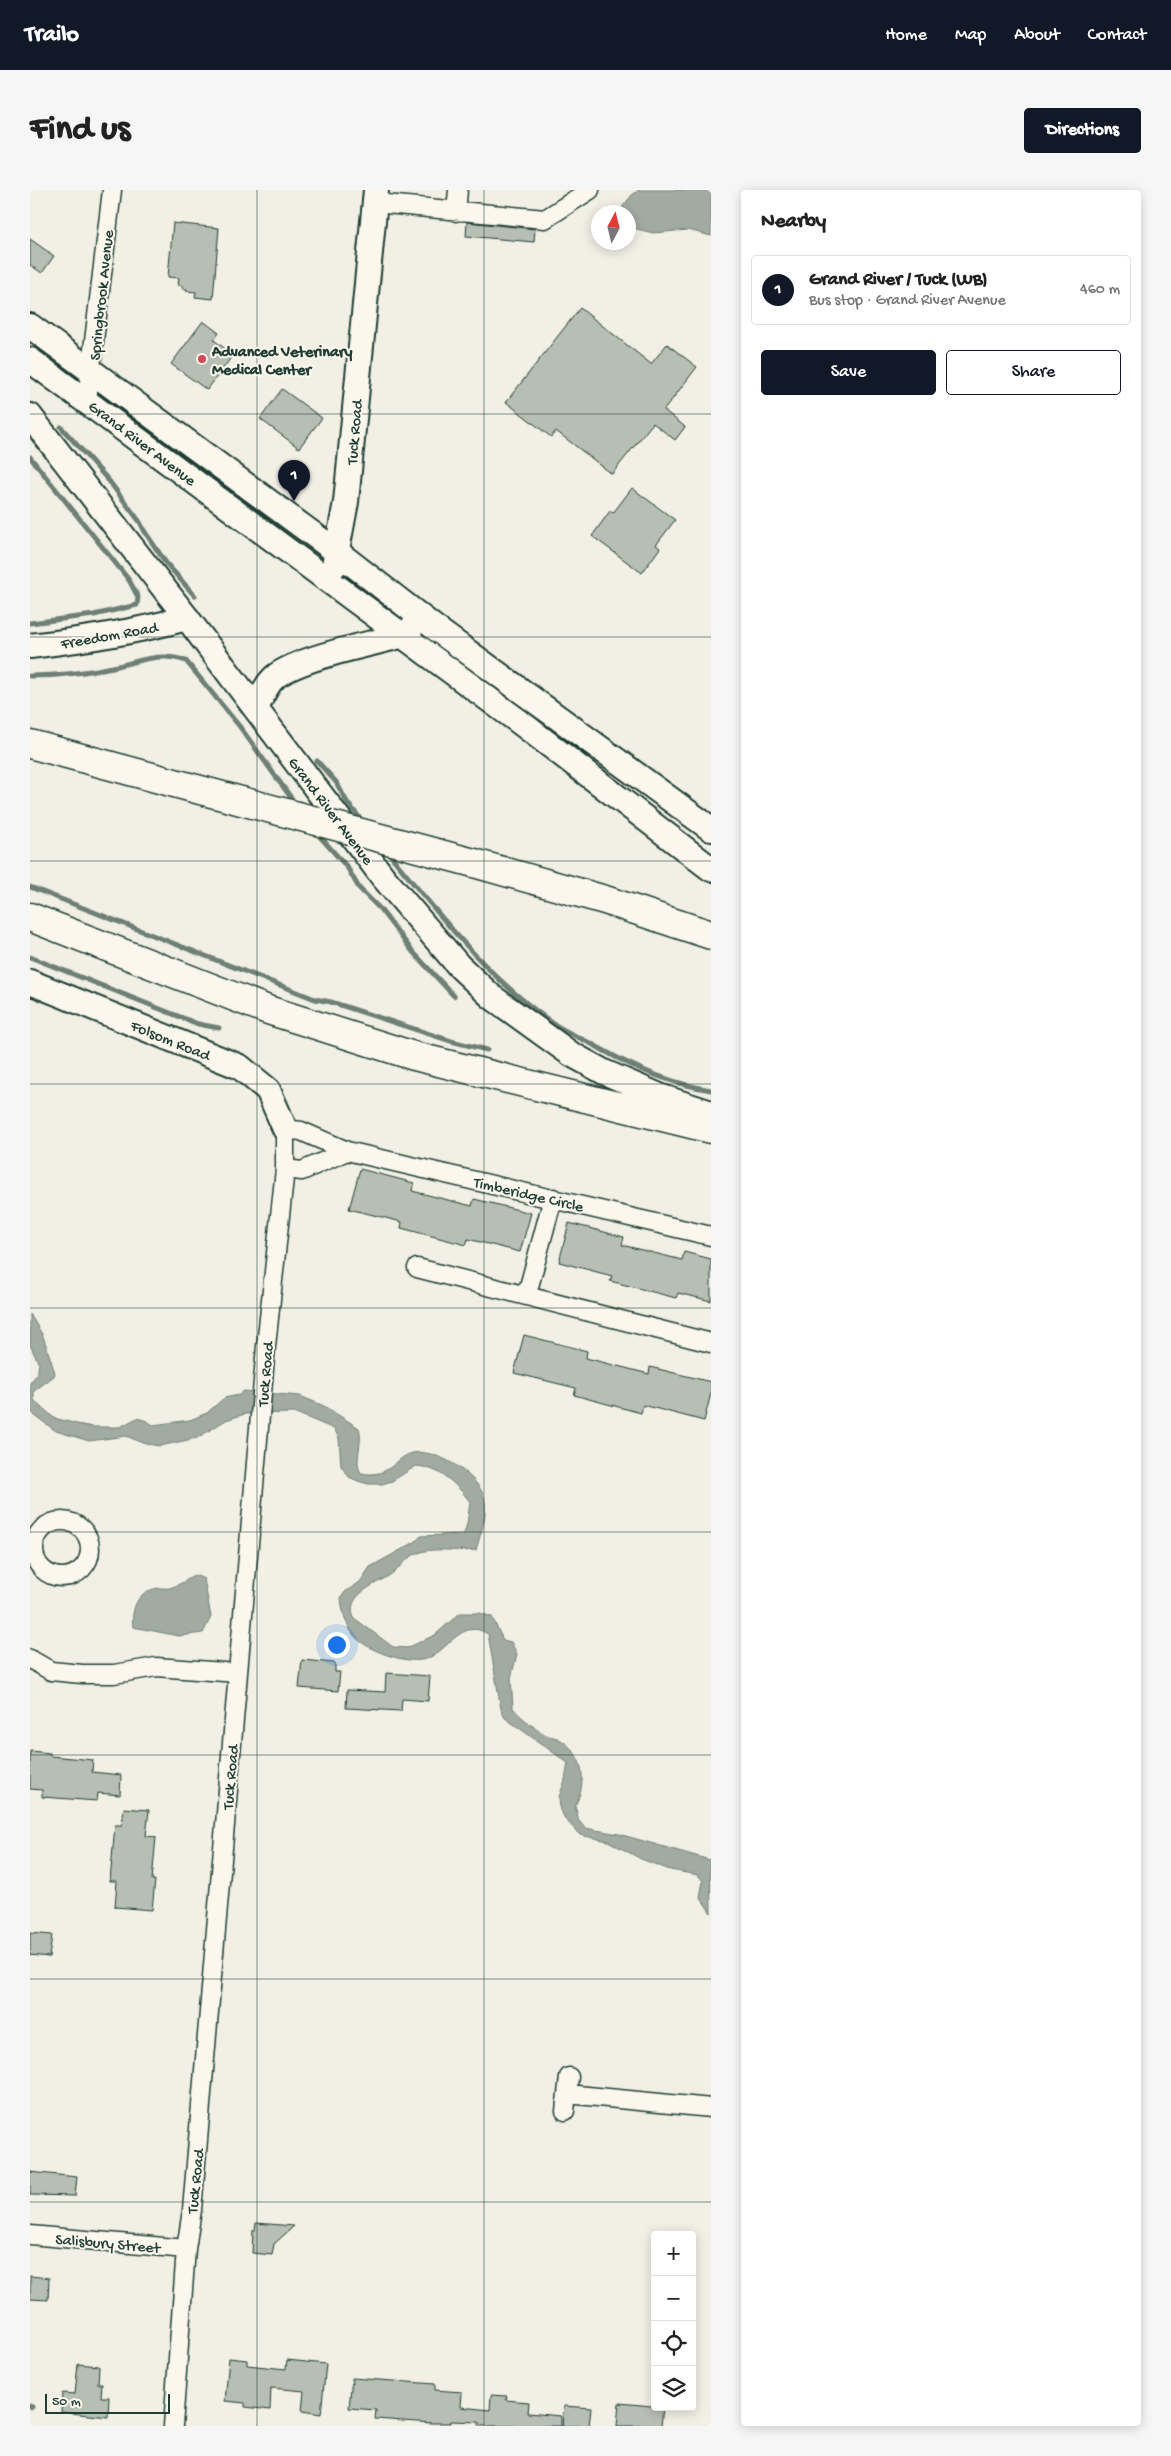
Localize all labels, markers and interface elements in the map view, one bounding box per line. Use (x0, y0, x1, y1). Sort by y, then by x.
text: Trailo (25, 21, 79, 50)
text: Home (885, 25, 927, 46)
text: Map (955, 25, 986, 46)
text: About (1014, 25, 1060, 46)
text: Contact (1088, 25, 1146, 46)
button: Directions (1024, 108, 1141, 153)
text: Find us (30, 110, 130, 151)
north arrow (591, 205, 636, 250)
text: Nearby (761, 210, 826, 235)
street label: Springbrook Avenue (87, 229, 120, 361)
text: Grand River / Tuck (WB) (809, 269, 988, 292)
text: 1 (775, 281, 781, 300)
text: 460 m (1080, 281, 1120, 300)
text: Bus stop · Grand River Avenue (809, 292, 1006, 311)
place label: Advanced Veterinary Medical Center (211, 344, 352, 381)
button: Save (761, 350, 936, 395)
button: Share (946, 350, 1121, 395)
marker: Advanced Veterinary Medical Center (196, 353, 208, 365)
street label: Tuck Road (344, 397, 369, 466)
street label: Grand River Avenue (83, 398, 199, 492)
pin: 1 (278, 460, 310, 501)
street label: Freedom Road (59, 619, 161, 655)
street label: Grand River Avenue (282, 754, 376, 870)
street label: Folsom Road (126, 1017, 214, 1067)
street label: Timberidge Circle (470, 1174, 586, 1218)
street label: Tuck Road (255, 1339, 280, 1408)
your location (324, 1632, 350, 1658)
street label: Tuck Road (220, 1742, 245, 1811)
street label: Tuck Road (185, 2146, 210, 2216)
street label: Salisbury Street (54, 2231, 162, 2260)
map controls (651, 2231, 696, 2411)
button: + (651, 2231, 696, 2276)
button: − (651, 2276, 696, 2321)
button: locate (651, 2321, 696, 2366)
button: layers (651, 2366, 696, 2411)
scale bar (45, 2391, 170, 2414)
text: 50 m (52, 2394, 81, 2411)

